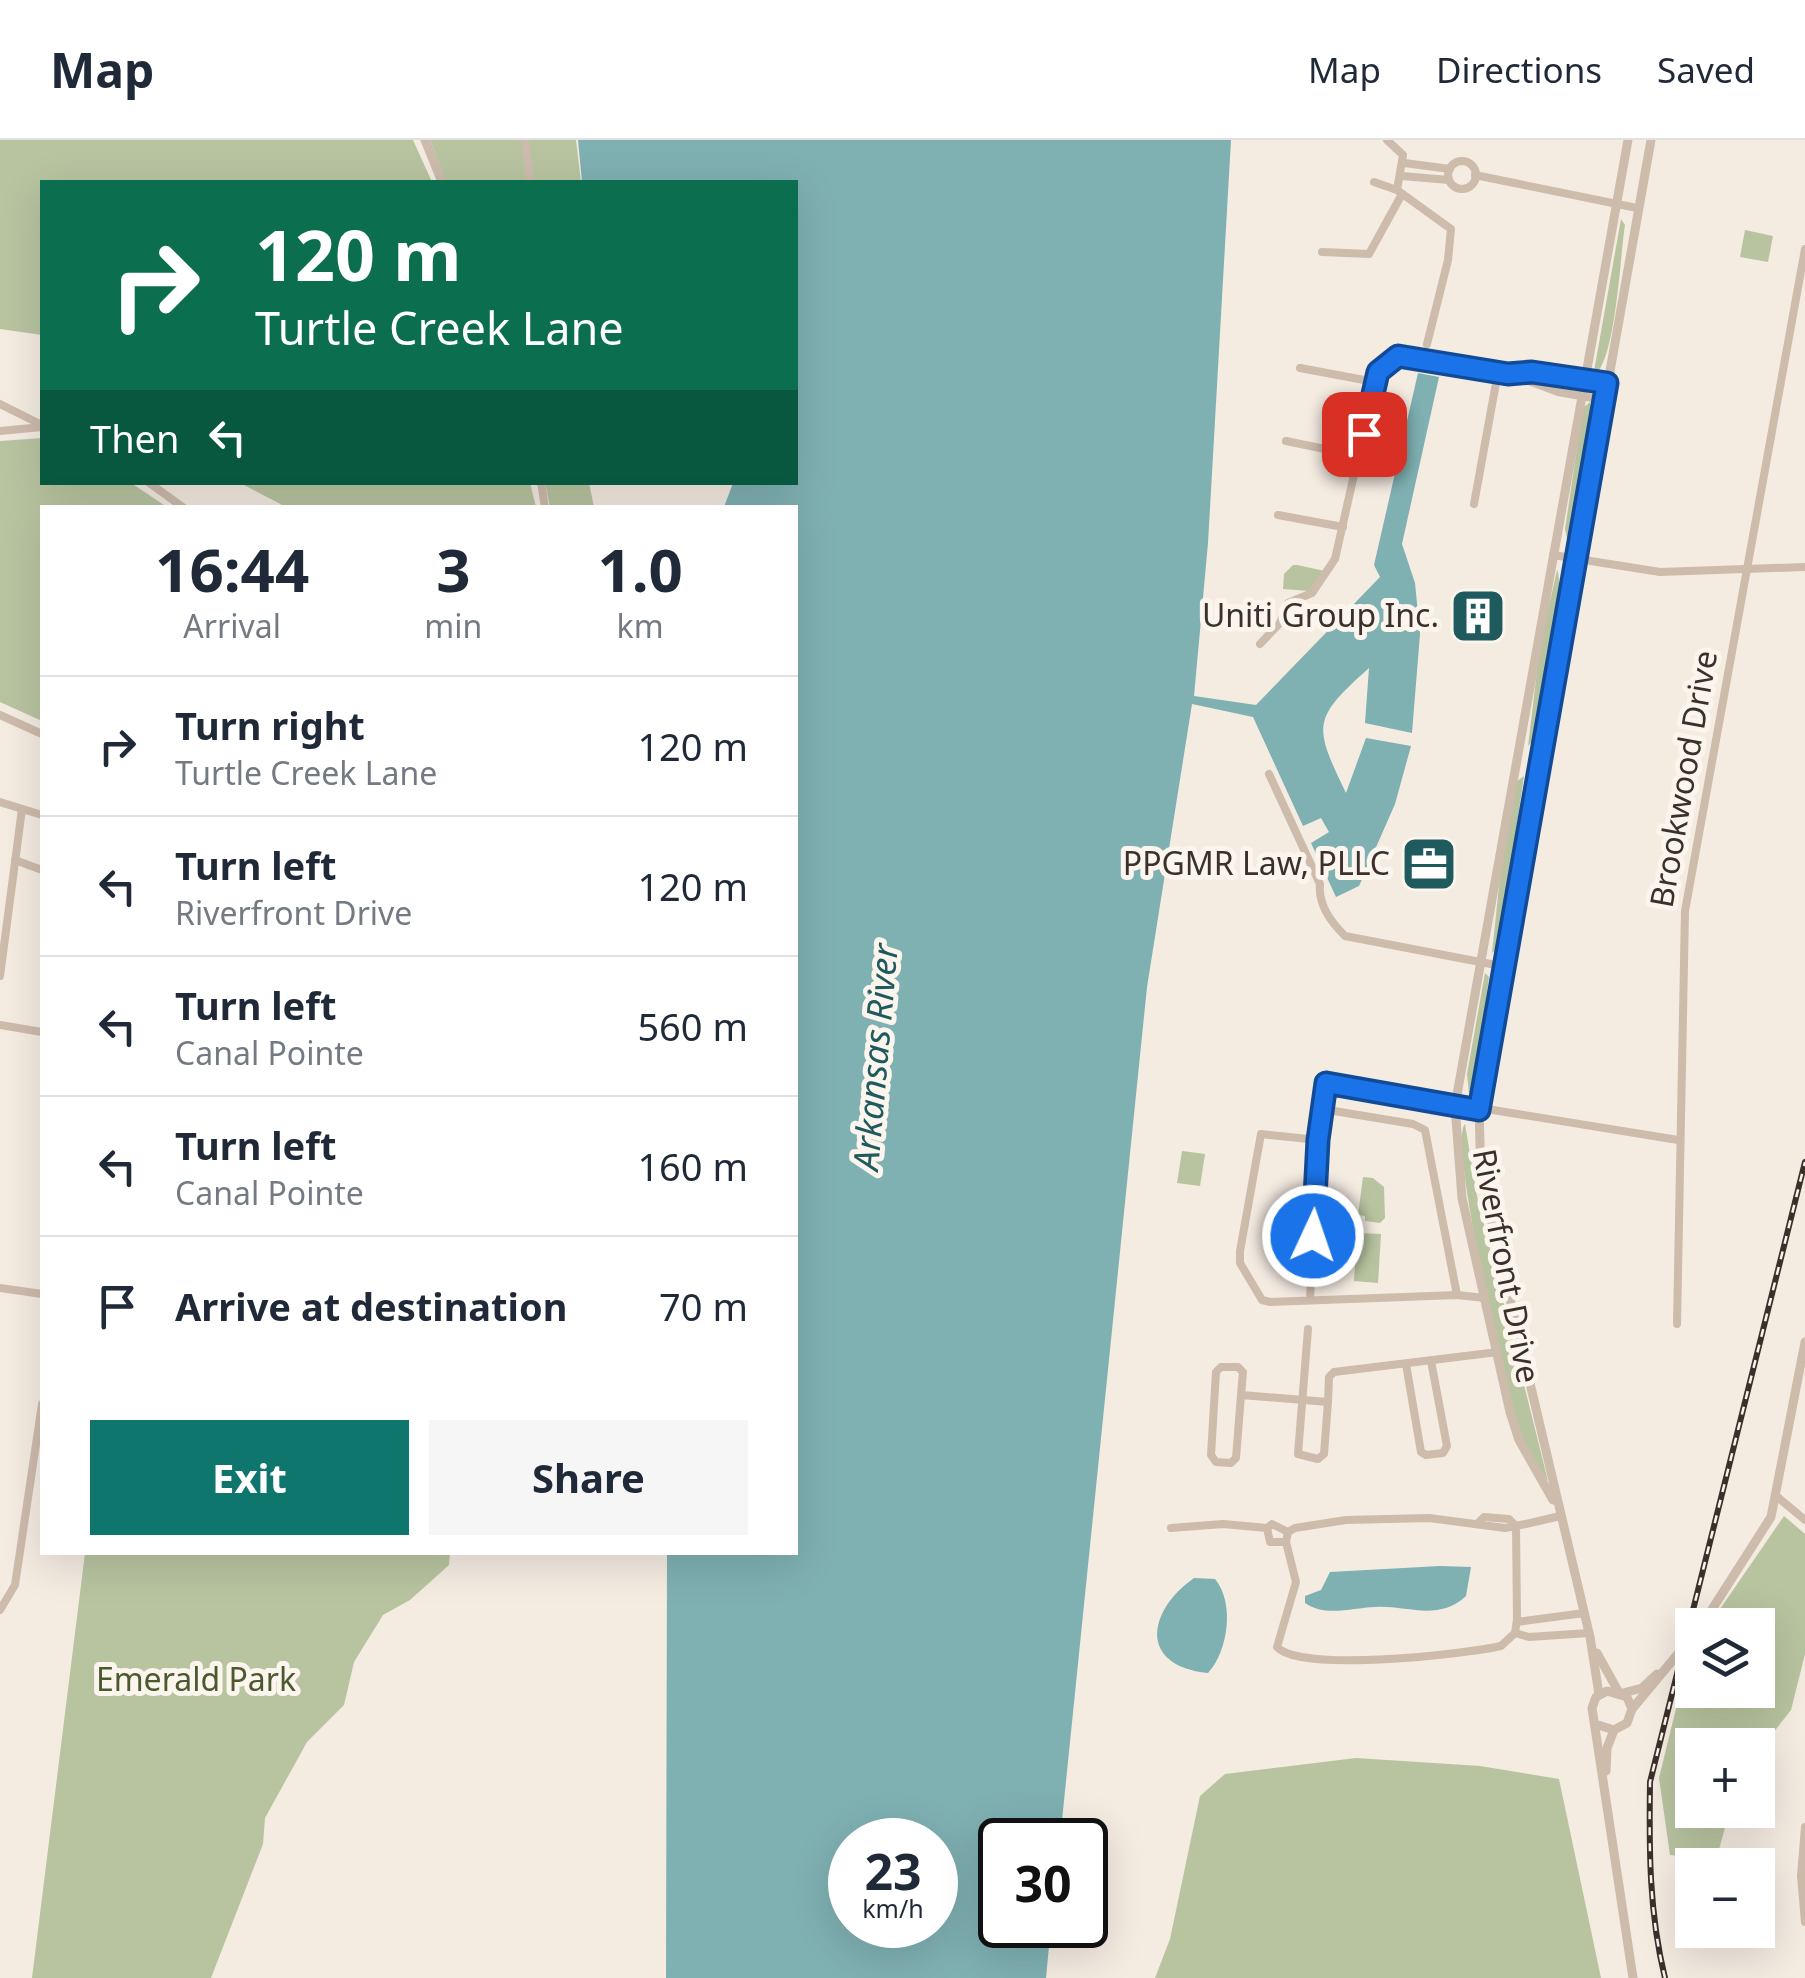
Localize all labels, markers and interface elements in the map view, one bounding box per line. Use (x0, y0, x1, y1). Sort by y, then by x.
text: Map (50, 37, 154, 102)
text: Map (1308, 46, 1381, 93)
text: Directions (1436, 46, 1602, 93)
text: Saved (1657, 46, 1755, 93)
text: 120 m (255, 206, 462, 302)
icon: right (90, 220, 220, 350)
text: Turtle Creek Lane (255, 297, 624, 358)
pin (1322, 392, 1407, 477)
icon: arrive (1337, 407, 1392, 462)
icon: left (200, 410, 255, 465)
text: Then (90, 412, 180, 464)
text: 16:44 (155, 528, 309, 610)
text: 3 (436, 528, 470, 610)
text: 1.0 (597, 528, 683, 610)
building icon: Uniti Group Inc. (1448, 586, 1508, 646)
place label: Uniti Group Inc. (1202, 593, 1439, 636)
text: Arrival (183, 604, 281, 647)
text: min (424, 604, 482, 647)
text: km (617, 604, 664, 647)
street label: Brookwood Drive (1639, 647, 1726, 911)
text: Turn right (175, 699, 365, 751)
icon: right (90, 719, 145, 774)
text: 120 m (637, 720, 748, 772)
text: Turtle Creek Lane (175, 751, 437, 794)
office icon: PPGMR Law, PLLC (1399, 834, 1459, 894)
text: Turn left (175, 839, 337, 891)
place label: PPGMR Law, PLLC (1123, 841, 1390, 884)
icon: left (90, 859, 145, 914)
text: 120 m (637, 860, 748, 912)
text: Riverfront Drive (175, 891, 412, 934)
water label: Arkansas River (841, 940, 908, 1174)
text: Turn left (175, 979, 337, 1031)
icon: left (90, 999, 145, 1054)
text: 560 m (637, 1000, 748, 1052)
text: Canal Pointe (175, 1031, 364, 1074)
text: Turn left (175, 1119, 337, 1171)
icon: left (90, 1139, 145, 1194)
text: 160 m (637, 1140, 748, 1192)
street label: Riverfront Drive (1464, 1145, 1551, 1386)
text: Canal Pointe (175, 1171, 364, 1214)
position arrow (1261, 1184, 1365, 1288)
icon: arrive (90, 1279, 145, 1334)
text: Arrive at destination (175, 1280, 567, 1332)
text: 70 m (659, 1280, 748, 1332)
button: Exit (90, 1420, 409, 1535)
button: Share (429, 1420, 748, 1535)
map controls (1675, 1608, 1775, 1948)
button: layers (1675, 1608, 1775, 1708)
park label: Emerald Park (96, 1657, 296, 1700)
button: + (1675, 1728, 1775, 1828)
speed limit sign: 30 (978, 1818, 1108, 1948)
text: 23 (864, 1837, 922, 1905)
button: − (1675, 1848, 1775, 1948)
text: km/h (862, 1891, 924, 1925)

